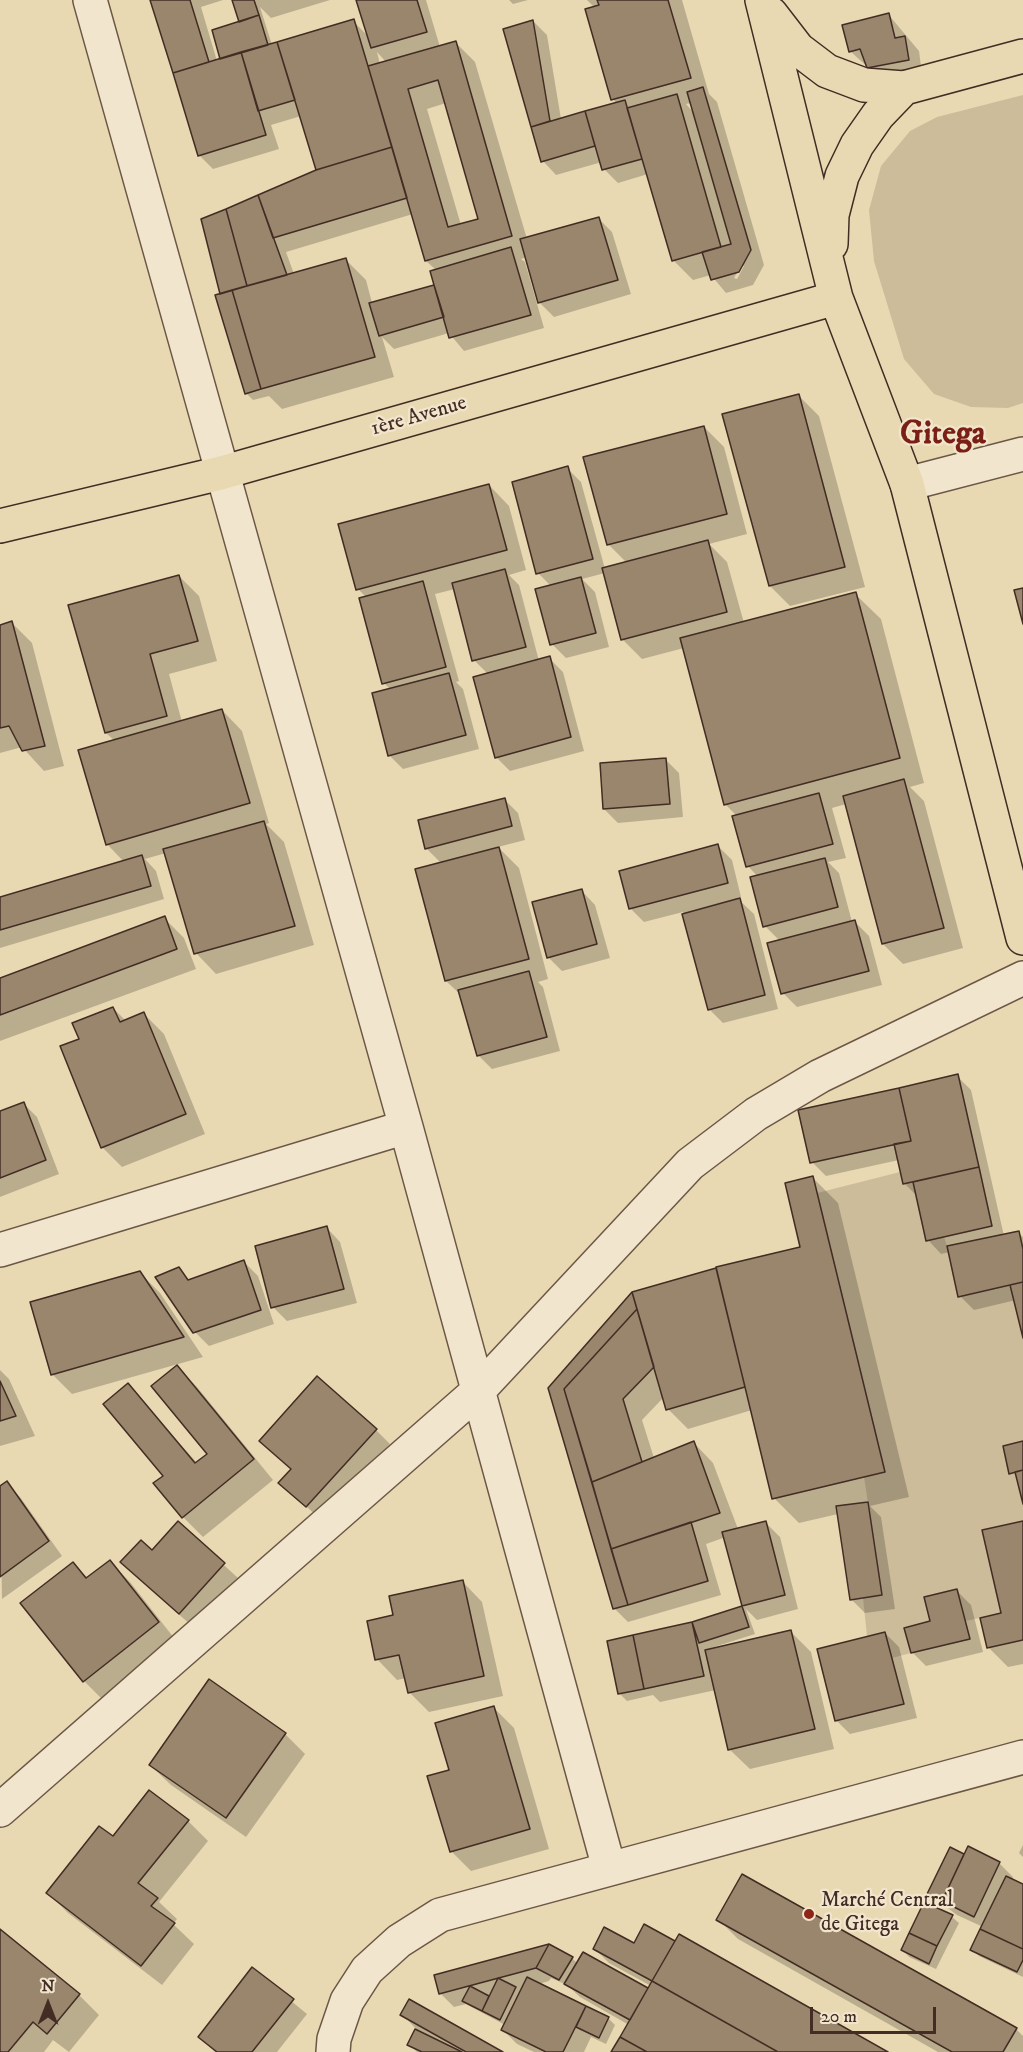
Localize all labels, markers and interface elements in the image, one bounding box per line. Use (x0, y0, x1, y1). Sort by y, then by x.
street label: 1ère Avenue (368, 391, 470, 443)
district label: Gitega (900, 416, 986, 456)
place label: Marché Central de Gitega (821, 1889, 953, 1939)
marker: Marché Central de Gitega (802, 1907, 816, 1921)
north arrow (18, 1974, 78, 2034)
text: N (41, 1976, 55, 1996)
scale bar (813, 1995, 939, 2033)
text: 20 m (821, 2006, 857, 2028)

